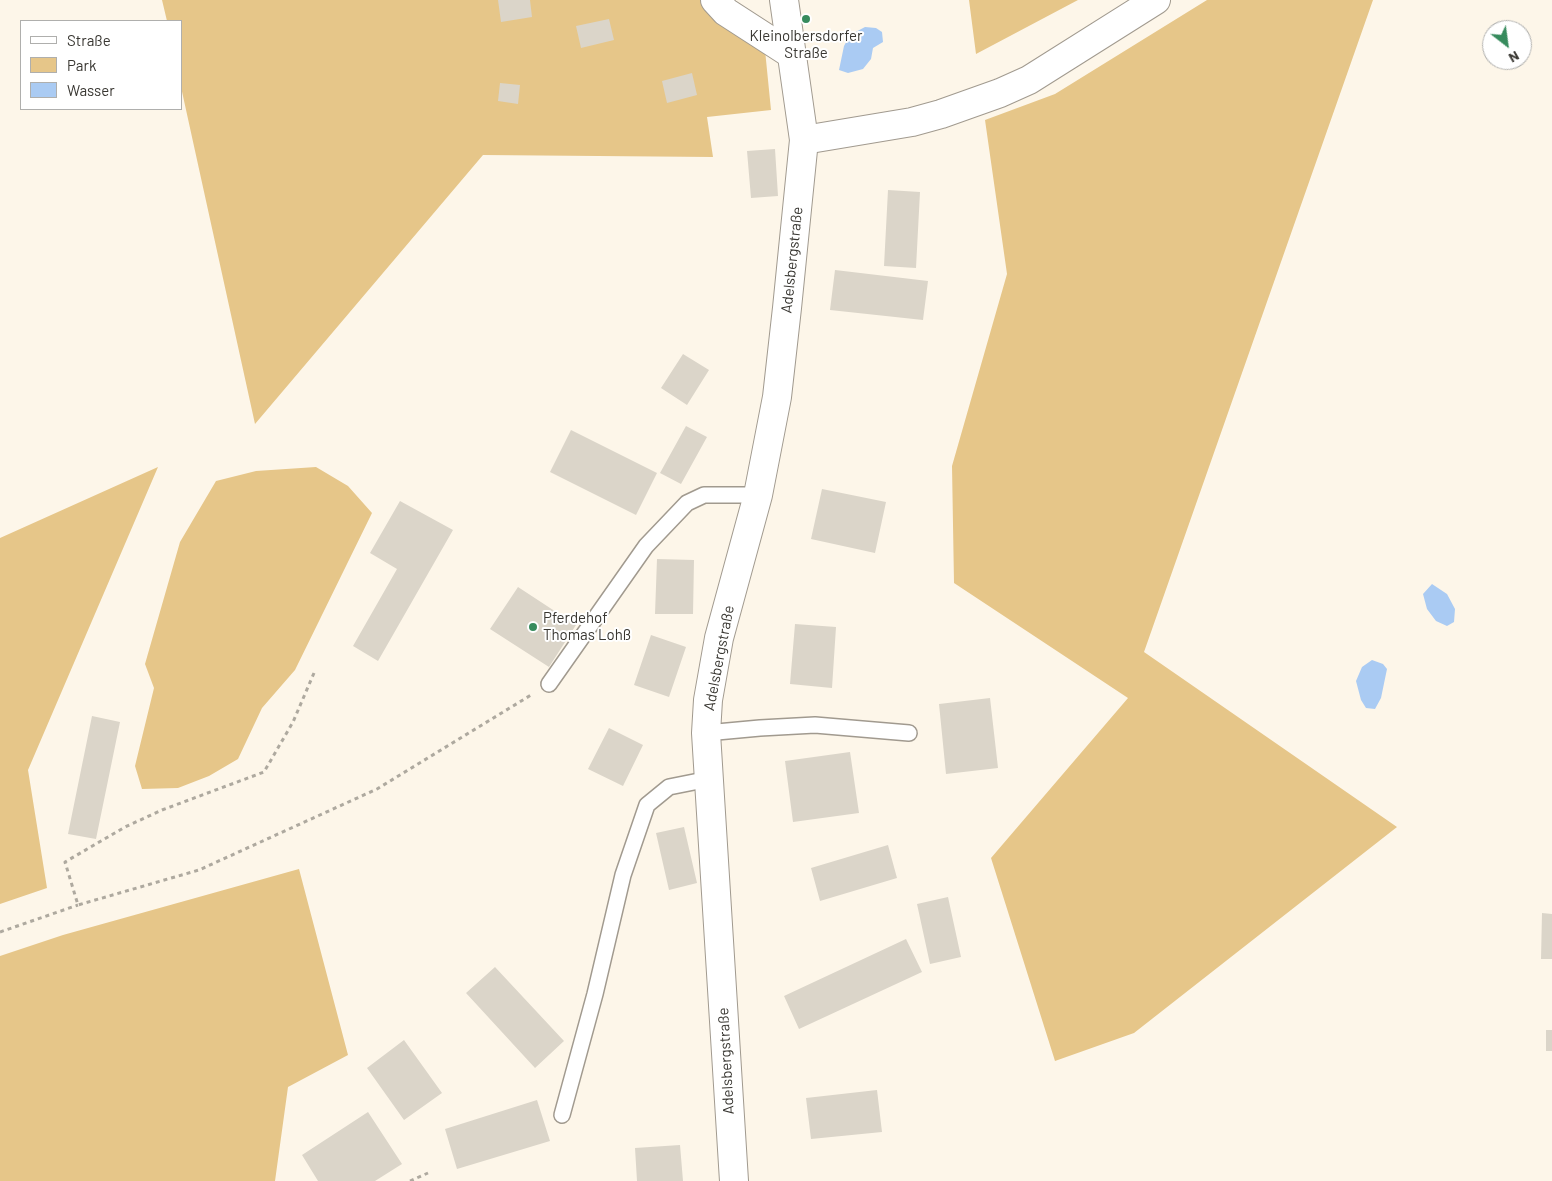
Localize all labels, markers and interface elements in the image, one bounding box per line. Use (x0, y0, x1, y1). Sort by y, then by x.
marker: Kleinolbersdorfer Straße (800, 13, 812, 25)
legend (20, 20, 182, 110)
north arrow (1482, 20, 1532, 70)
place label: Kleinolbersdorfer Straße (750, 27, 862, 62)
text: Straße (67, 31, 111, 49)
text: N (1506, 48, 1523, 67)
text: Park (67, 56, 96, 74)
text: Wasser (67, 81, 115, 99)
street label: Adelsbergstraße (777, 206, 807, 314)
street label: Adelsbergstraße (700, 604, 738, 712)
place label: Pferdehof Thomas Lohß (543, 609, 631, 644)
marker: Pferdehof Thomas Lohß (527, 621, 539, 633)
street label: Adelsbergstraße (714, 1007, 738, 1115)

